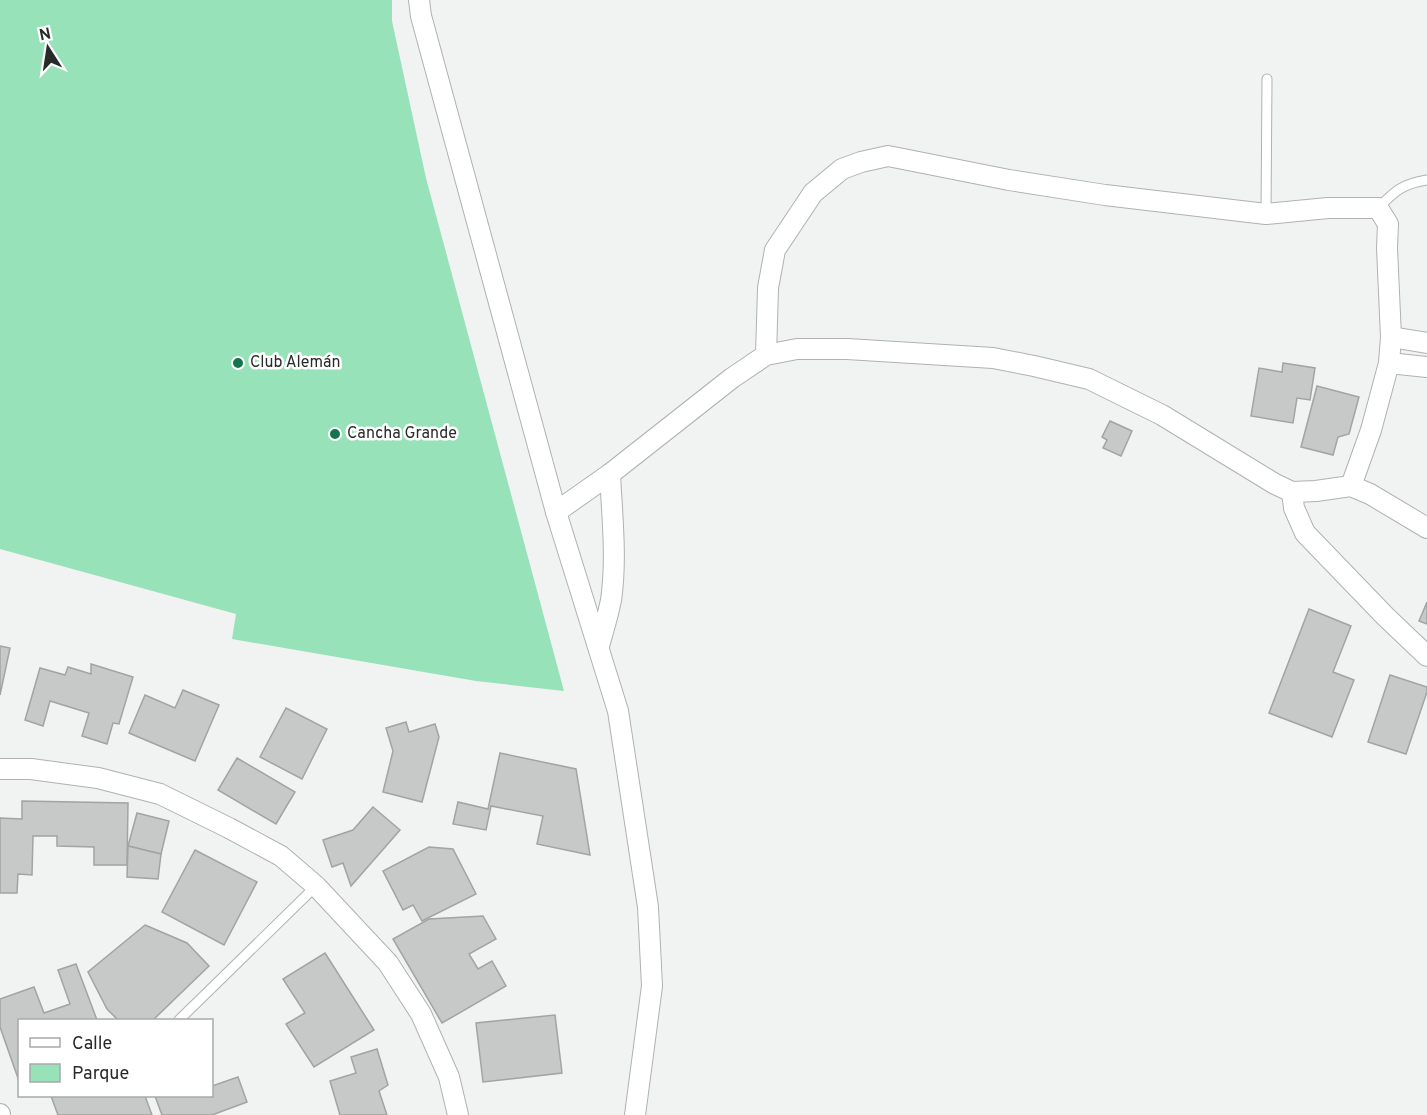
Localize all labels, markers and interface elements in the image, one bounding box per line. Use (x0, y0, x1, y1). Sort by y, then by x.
north arrow (18, 18, 78, 78)
text: N (38, 24, 53, 46)
place label: Club Alemán (250, 353, 340, 373)
marker: Club Alemán (231, 356, 245, 370)
place label: Cancha Grande (347, 424, 457, 444)
marker: Cancha Grande (328, 427, 342, 441)
legend (18, 1019, 213, 1097)
text: Calle (72, 1033, 112, 1056)
text: Parque (72, 1063, 129, 1086)

